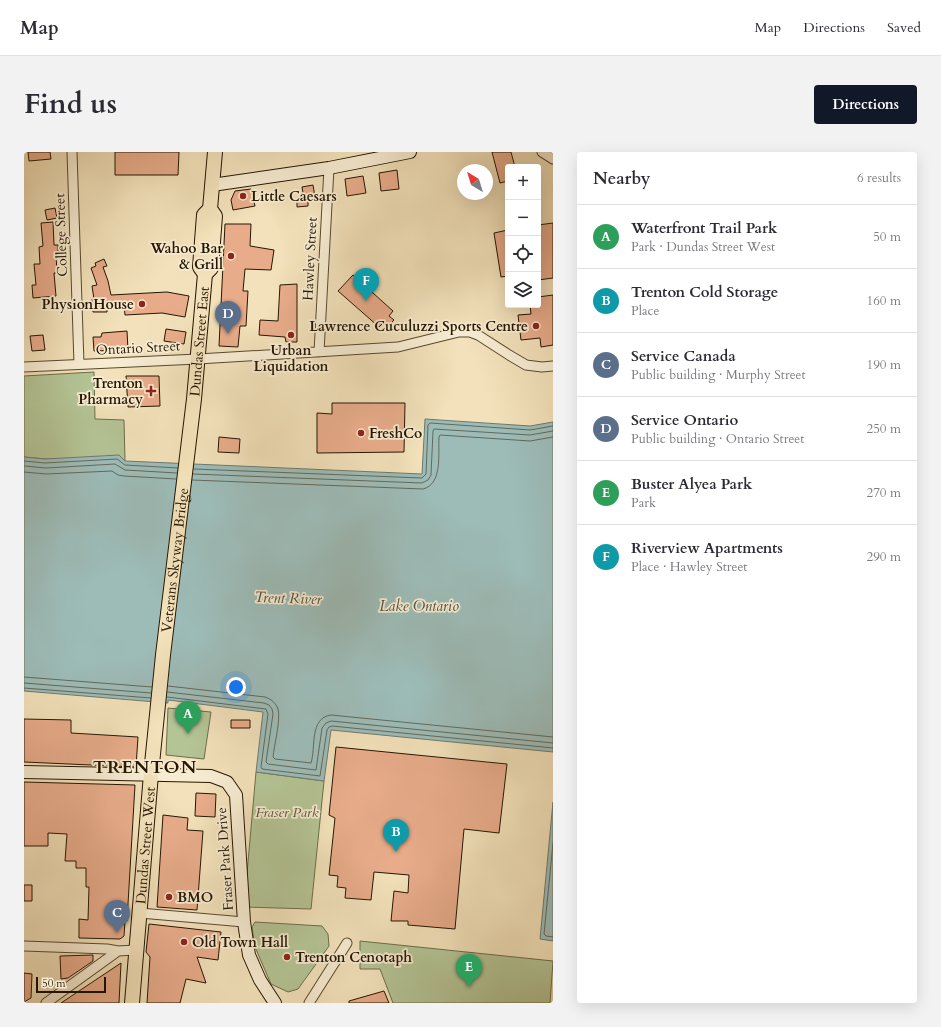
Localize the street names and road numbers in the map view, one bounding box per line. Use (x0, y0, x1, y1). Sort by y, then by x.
street label: College Street (50, 192, 72, 277)
street label: Hawley Street (298, 216, 322, 301)
street label: Dundas Street East (185, 285, 213, 397)
street label: Ontario Street (95, 336, 181, 360)
street label: Veterans Skyway Bridge (156, 487, 193, 634)
street label: Dundas Street West (131, 786, 159, 905)
street label: Fraser Park Drive (212, 807, 238, 911)

